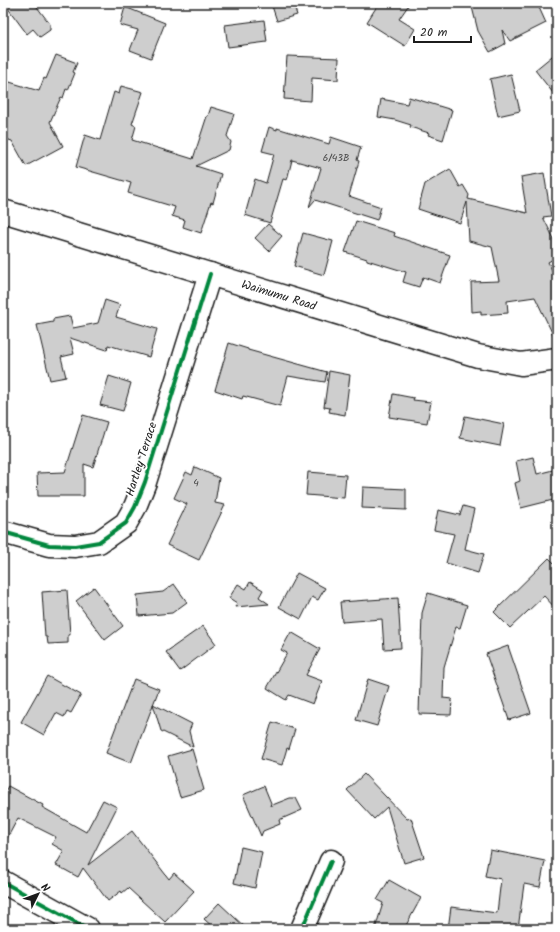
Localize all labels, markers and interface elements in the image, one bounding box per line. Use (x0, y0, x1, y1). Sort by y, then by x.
scale bar (414, 18, 471, 44)
text: 20 m (420, 23, 448, 42)
house number: 6/43B (323, 150, 349, 166)
street label: Waimumu Road (239, 275, 320, 316)
street label: Hartley Terrace (121, 419, 163, 499)
house number: 4 (193, 475, 199, 491)
north arrow (18, 874, 58, 914)
text: N (36, 879, 54, 897)

